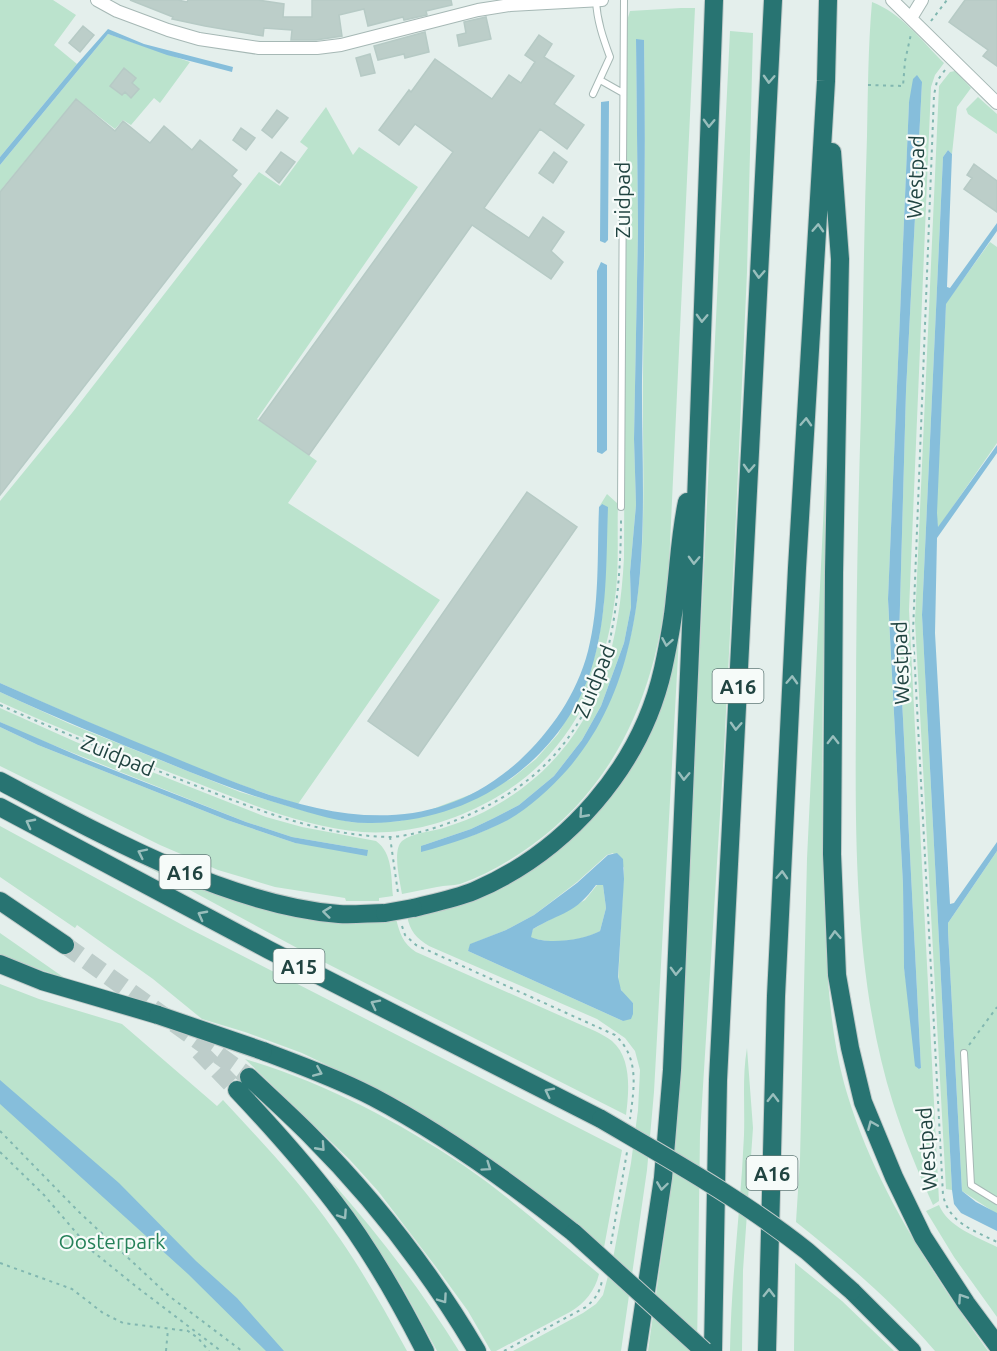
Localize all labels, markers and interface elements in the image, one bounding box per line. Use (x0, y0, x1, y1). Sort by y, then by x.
one-way arrow (763, 74, 776, 83)
one-way arrow (703, 118, 716, 127)
street label: Westpad (902, 135, 928, 219)
street label: Zuidpad (610, 162, 634, 238)
one-way arrow (811, 223, 824, 232)
one-way arrow (752, 269, 765, 278)
one-way arrow (695, 313, 708, 322)
one-way arrow (800, 418, 813, 427)
one-way arrow (742, 464, 755, 473)
one-way arrow (687, 556, 700, 565)
street label: Westpad (887, 621, 913, 705)
one-way arrow (662, 637, 674, 646)
street label: Zuidpad (569, 641, 619, 721)
road number: A16 (712, 669, 764, 703)
one-way arrow (785, 675, 798, 684)
one-way arrow (729, 721, 742, 730)
street label: Zuidpad (78, 730, 158, 780)
one-way arrow (827, 735, 839, 744)
one-way arrow (678, 771, 691, 780)
one-way arrow (580, 807, 591, 818)
one-way arrow (25, 819, 36, 830)
one-way arrow (138, 849, 149, 860)
road number: A16 (160, 855, 210, 889)
one-way arrow (775, 870, 788, 879)
one-way arrow (322, 907, 331, 919)
one-way arrow (197, 911, 208, 922)
one-way arrow (829, 930, 842, 939)
road number: A15 (274, 949, 324, 983)
one-way arrow (669, 966, 682, 975)
one-way arrow (371, 1000, 381, 1011)
one-way arrow (312, 1065, 323, 1077)
one-way arrow (544, 1088, 555, 1100)
one-way arrow (767, 1093, 780, 1102)
street label: Westpad (911, 1107, 941, 1191)
one-way arrow (867, 1121, 879, 1132)
one-way arrow (314, 1140, 325, 1151)
road number: A16 (746, 1156, 798, 1190)
one-way arrow (481, 1160, 492, 1171)
one-way arrow (656, 1182, 668, 1191)
one-way arrow (336, 1208, 347, 1219)
park label: Oosterpark (58, 1229, 166, 1253)
one-way arrow (763, 1288, 775, 1297)
one-way arrow (436, 1292, 447, 1303)
one-way arrow (959, 1293, 970, 1304)

